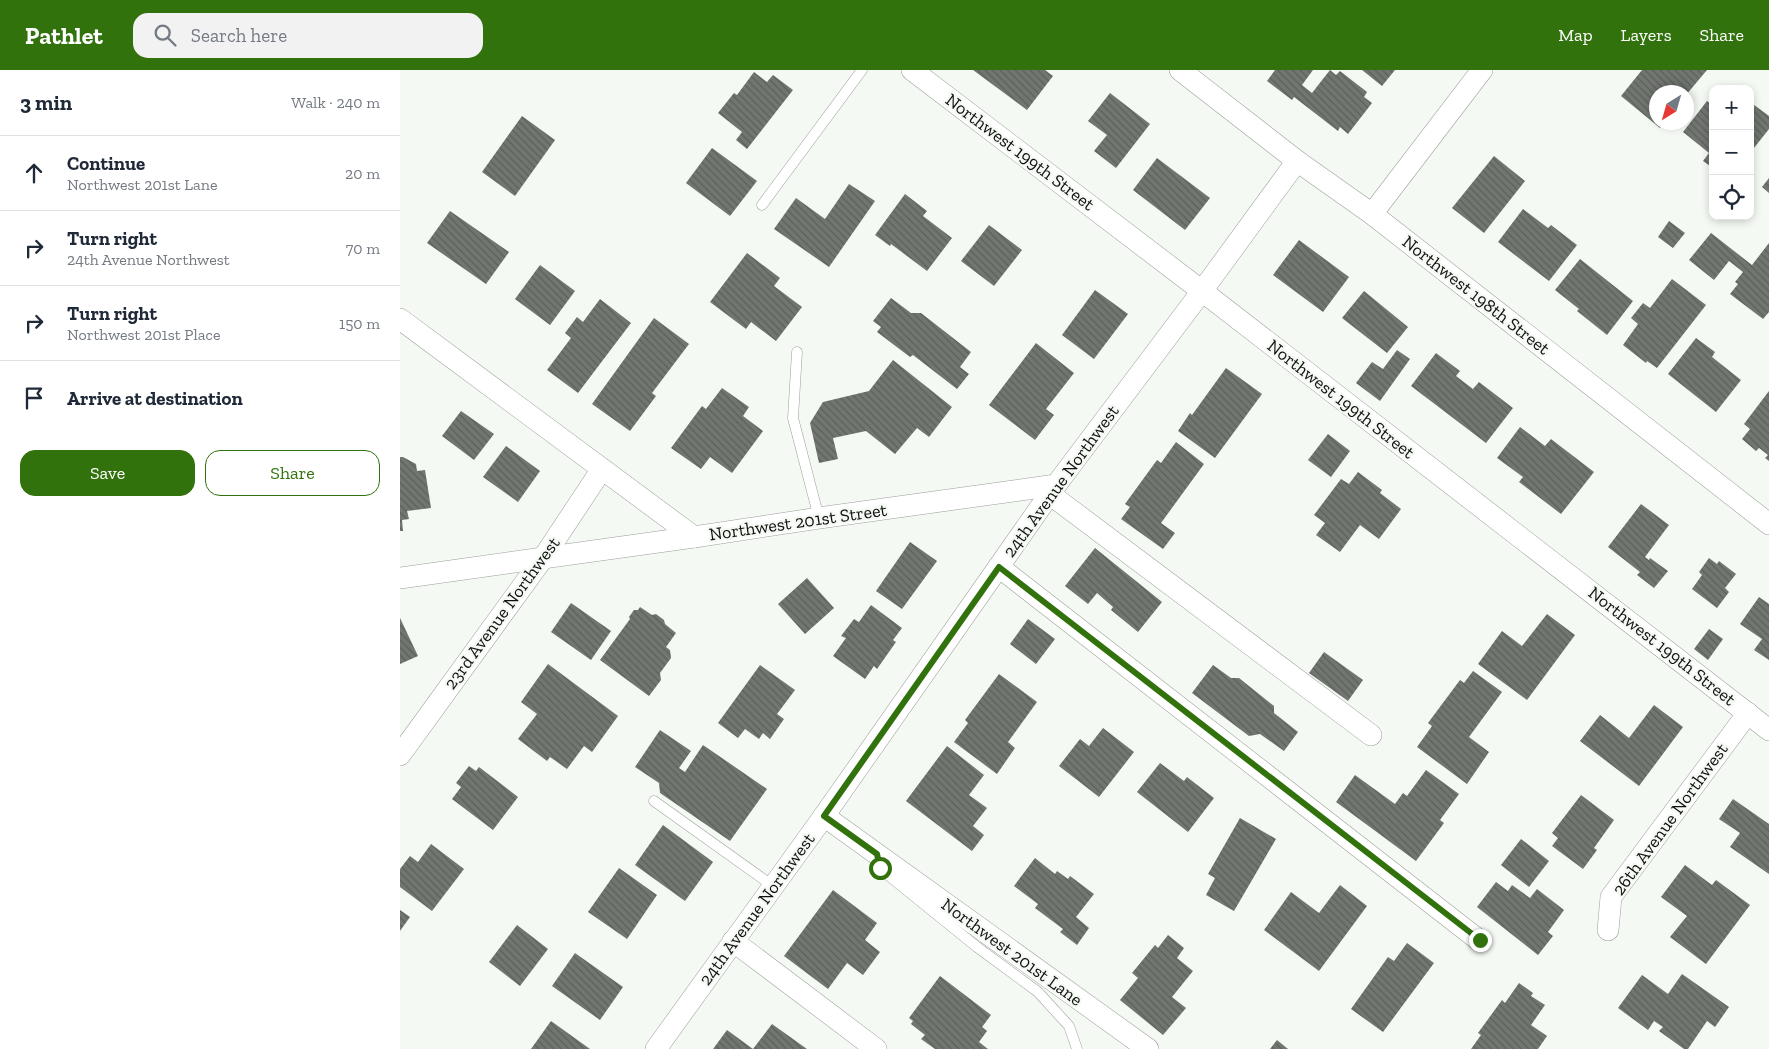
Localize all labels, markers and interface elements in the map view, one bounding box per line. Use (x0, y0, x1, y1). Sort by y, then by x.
search box (133, 13, 483, 58)
text: Pathlet (25, 21, 103, 50)
icon: search (151, 21, 179, 49)
text: Search here (191, 24, 287, 47)
text: Map (1558, 24, 1593, 46)
text: Layers (1621, 24, 1672, 46)
text: Share (1700, 24, 1744, 46)
north arrow (1649, 85, 1694, 130)
map controls (1709, 85, 1754, 220)
button: + (1709, 85, 1754, 130)
street label: Northwest 199th Street (941, 89, 1099, 215)
text: 3 min (20, 90, 72, 115)
text: Walk · 240 m (291, 93, 380, 112)
button: − (1709, 130, 1754, 175)
text: Continue (67, 152, 145, 175)
icon: ahead (20, 159, 48, 187)
text: 20 m (345, 164, 380, 183)
text: Northwest 201st Lane (67, 175, 217, 194)
button: locate (1709, 175, 1754, 220)
text: Turn right (67, 227, 157, 250)
street label: Northwest 198th Street (1398, 231, 1554, 360)
icon: right (20, 234, 48, 262)
text: 70 m (346, 239, 380, 258)
text: 24th Avenue Northwest (67, 250, 230, 269)
text: Turn right (67, 302, 157, 325)
icon: right (20, 309, 48, 337)
text: 150 m (339, 314, 380, 333)
text: Northwest 201st Place (67, 325, 220, 344)
street label: Northwest 199th Street (1263, 335, 1419, 464)
icon: arrive (20, 384, 48, 412)
text: Arrive at destination (67, 387, 243, 410)
street label: 24th Avenue Northwest (998, 400, 1124, 561)
button: Save (20, 450, 195, 496)
button: Share (205, 450, 380, 496)
street label: Northwest 201st Street (708, 499, 889, 545)
street label: 23rd Avenue Northwest (439, 532, 565, 693)
street label: Northwest 199th Street (1584, 582, 1740, 711)
street label: 26th Avenue Northwest (1607, 738, 1733, 899)
street label: 24th Avenue Northwest (694, 828, 820, 989)
route start (869, 857, 892, 880)
street label: Northwest 201st Lane (937, 893, 1087, 1011)
route end (1469, 929, 1492, 952)

